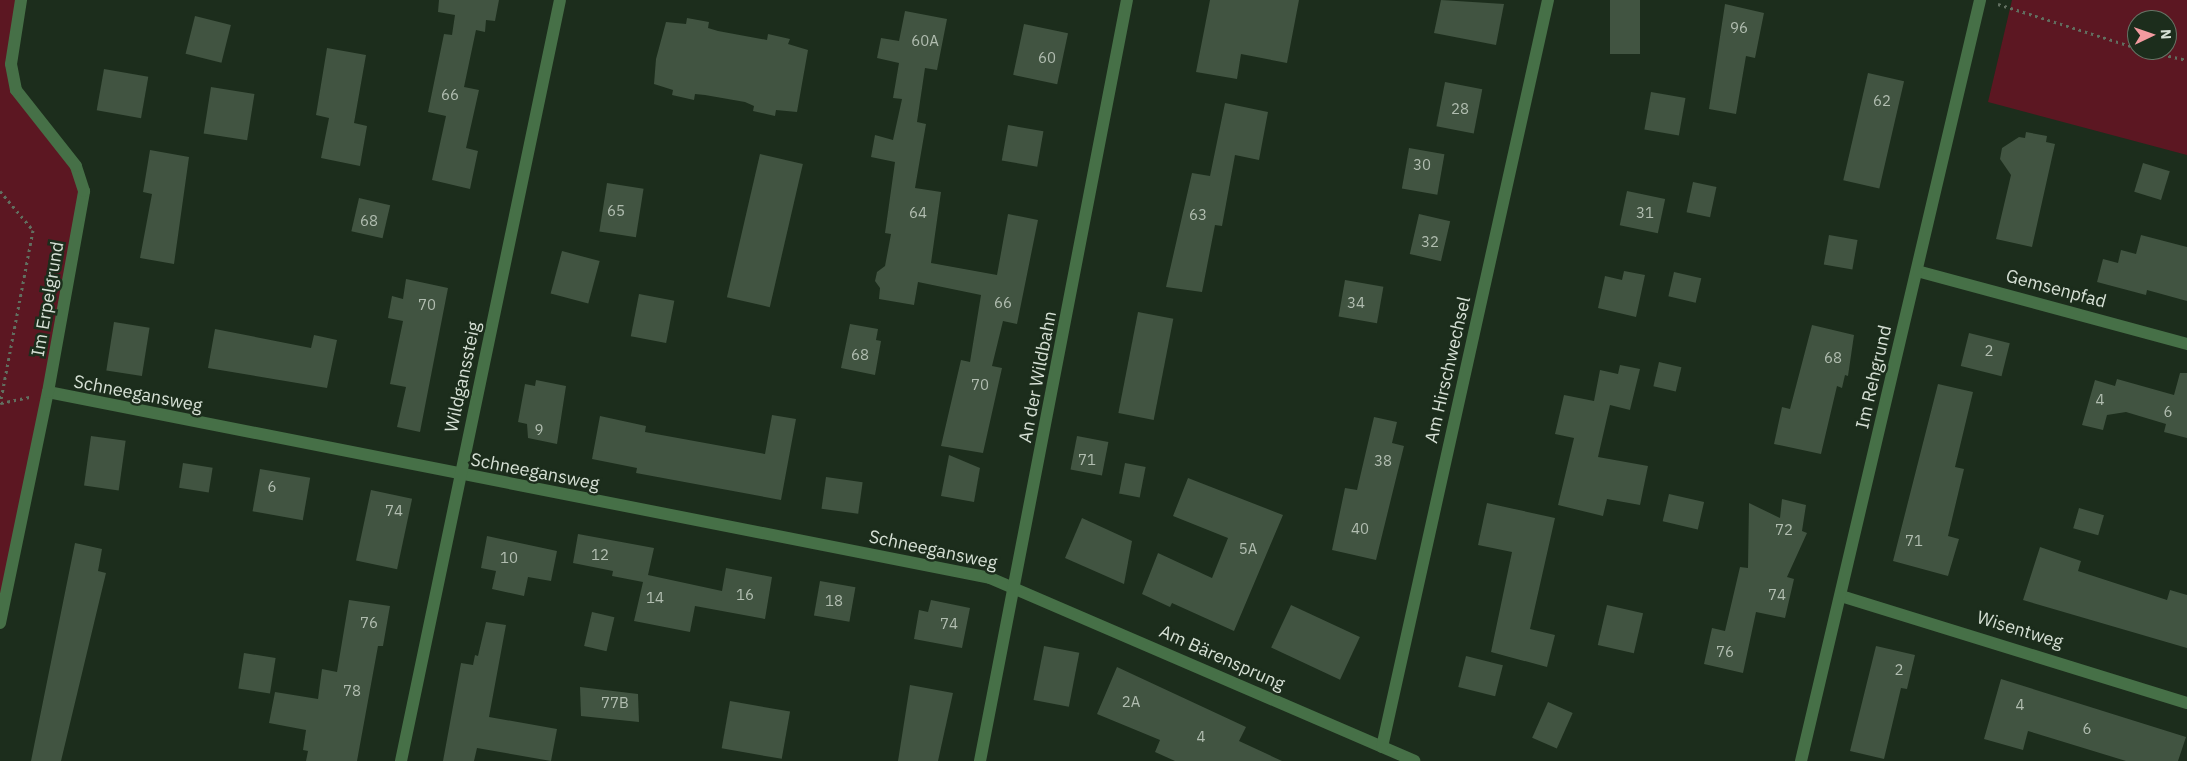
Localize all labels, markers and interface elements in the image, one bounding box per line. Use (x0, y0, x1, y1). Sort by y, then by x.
north arrow (2127, 10, 2177, 60)
house number: 96 (1730, 19, 1748, 37)
text: N (2157, 29, 2175, 40)
house number: 60A (911, 32, 939, 50)
house number: 60 (1038, 49, 1056, 67)
house number: 66 (441, 86, 459, 104)
house number: 62 (1873, 92, 1891, 110)
house number: 28 (1451, 100, 1469, 118)
house number: 30 (1413, 156, 1431, 174)
house number: 65 (607, 202, 625, 220)
house number: 64 (909, 204, 927, 222)
house number: 31 (1636, 204, 1654, 222)
house number: 63 (1189, 206, 1207, 224)
house number: 68 (360, 212, 378, 230)
house number: 32 (1421, 233, 1439, 251)
street label: Im Erpelgrund (27, 240, 69, 358)
street label: Gemsenpfad (2003, 265, 2109, 313)
house number: 66 (994, 294, 1012, 312)
house number: 34 (1347, 294, 1365, 312)
street label: Am Hirschwechsel (1421, 295, 1475, 445)
house number: 70 (418, 296, 436, 314)
street label: An der Wildbahn (1015, 309, 1061, 445)
street label: Wildganssteig (441, 320, 485, 434)
street label: Im Rehgrund (1852, 323, 1896, 431)
house number: 2 (1985, 342, 1993, 360)
house number: 68 (851, 346, 869, 364)
house number: 68 (1824, 349, 1842, 367)
street label: Schneegansweg (72, 371, 204, 417)
house number: 70 (971, 376, 989, 394)
house number: 4 (2096, 391, 2104, 409)
house number: 6 (2164, 403, 2172, 421)
house number: 9 (535, 421, 543, 439)
street label: Schneegansweg (469, 449, 601, 495)
house number: 71 (1078, 451, 1096, 469)
house number: 38 (1374, 452, 1392, 470)
house number: 6 (268, 478, 276, 496)
house number: 74 (385, 502, 403, 520)
house number: 40 (1351, 520, 1369, 538)
house number: 72 (1775, 521, 1793, 539)
street label: Schneegansweg (867, 526, 999, 574)
house number: 71 (1905, 532, 1923, 550)
house number: 5A (1239, 540, 1257, 558)
house number: 12 (591, 546, 609, 564)
house number: 10 (500, 549, 518, 567)
house number: 16 (736, 586, 754, 604)
house number: 74 (1768, 586, 1786, 604)
house number: 14 (646, 589, 664, 607)
house number: 18 (825, 592, 843, 610)
street label: Wisentweg (1974, 607, 2066, 653)
house number: 76 (360, 614, 378, 632)
house number: 74 (940, 615, 958, 633)
street label: Am Bärensprung (1156, 621, 1288, 695)
house number: 76 (1716, 643, 1734, 661)
house number: 2 (1895, 661, 1903, 679)
house number: 78 (343, 682, 361, 700)
house number: 2A (1122, 693, 1140, 711)
house number: 77B (601, 694, 629, 712)
house number: 4 (2016, 696, 2024, 714)
house number: 6 (2083, 720, 2091, 738)
house number: 4 (1197, 728, 1205, 746)

